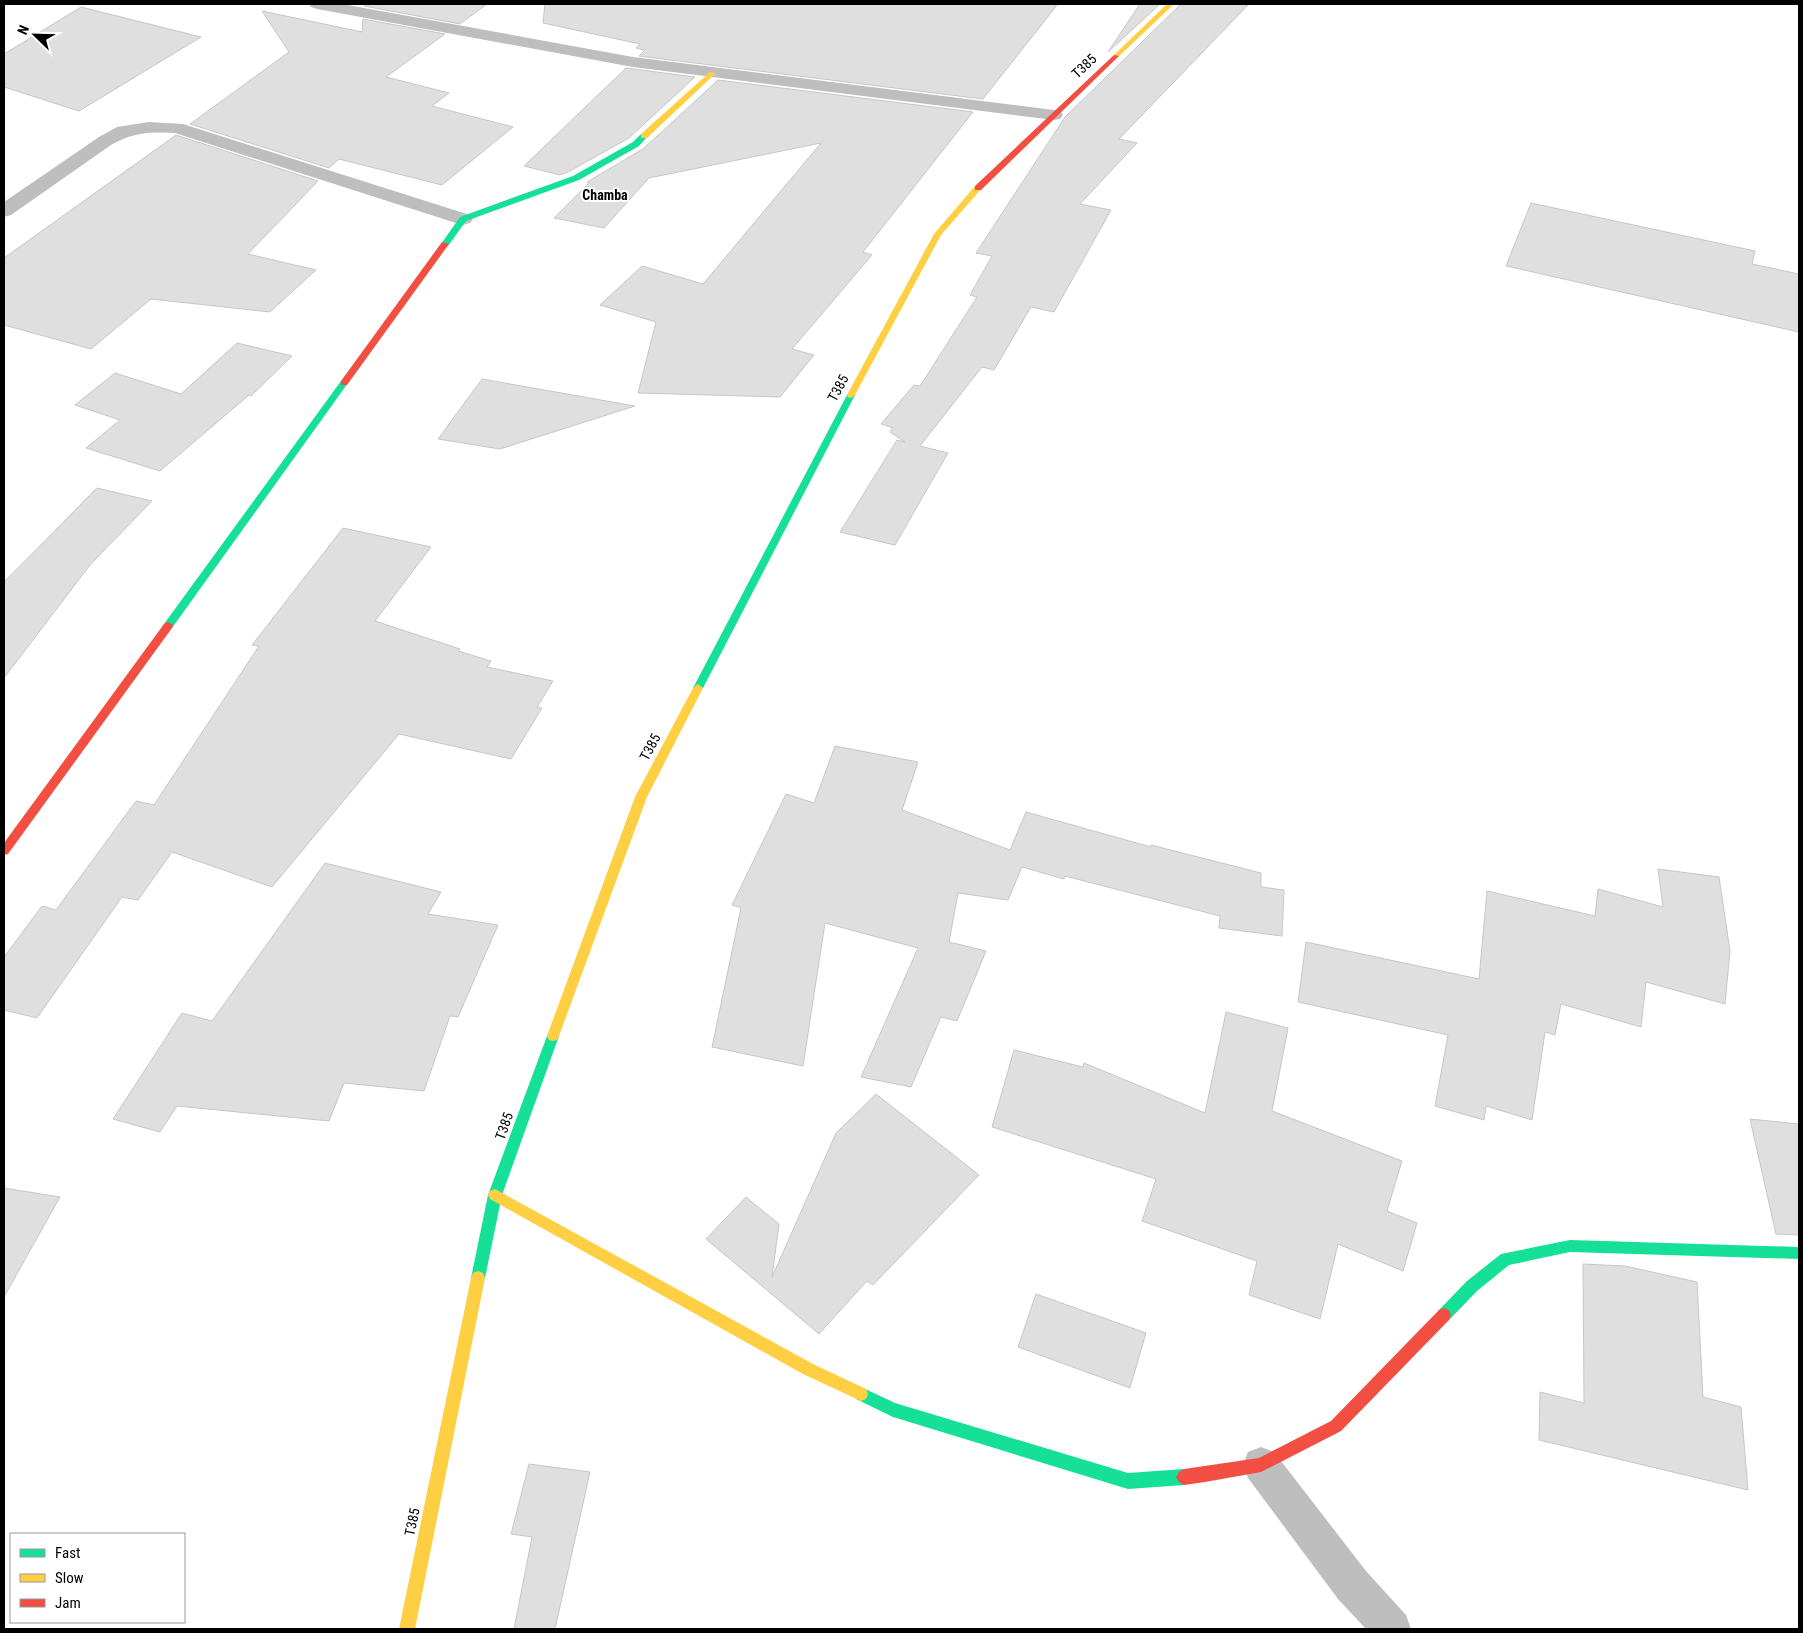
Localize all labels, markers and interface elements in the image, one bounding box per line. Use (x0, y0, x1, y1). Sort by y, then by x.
north arrow (10, 10, 60, 60)
text: N (14, 23, 32, 37)
street label: T385 (1068, 51, 1100, 81)
district label: Chamba (582, 187, 628, 203)
street label: T385 (824, 372, 852, 404)
street label: T385 (636, 731, 664, 763)
street label: T385 (492, 1110, 516, 1142)
street label: T385 (401, 1507, 423, 1537)
legend (10, 1533, 185, 1623)
text: Fast (55, 1544, 80, 1562)
text: Slow (55, 1569, 84, 1587)
text: Jam (55, 1594, 81, 1612)

